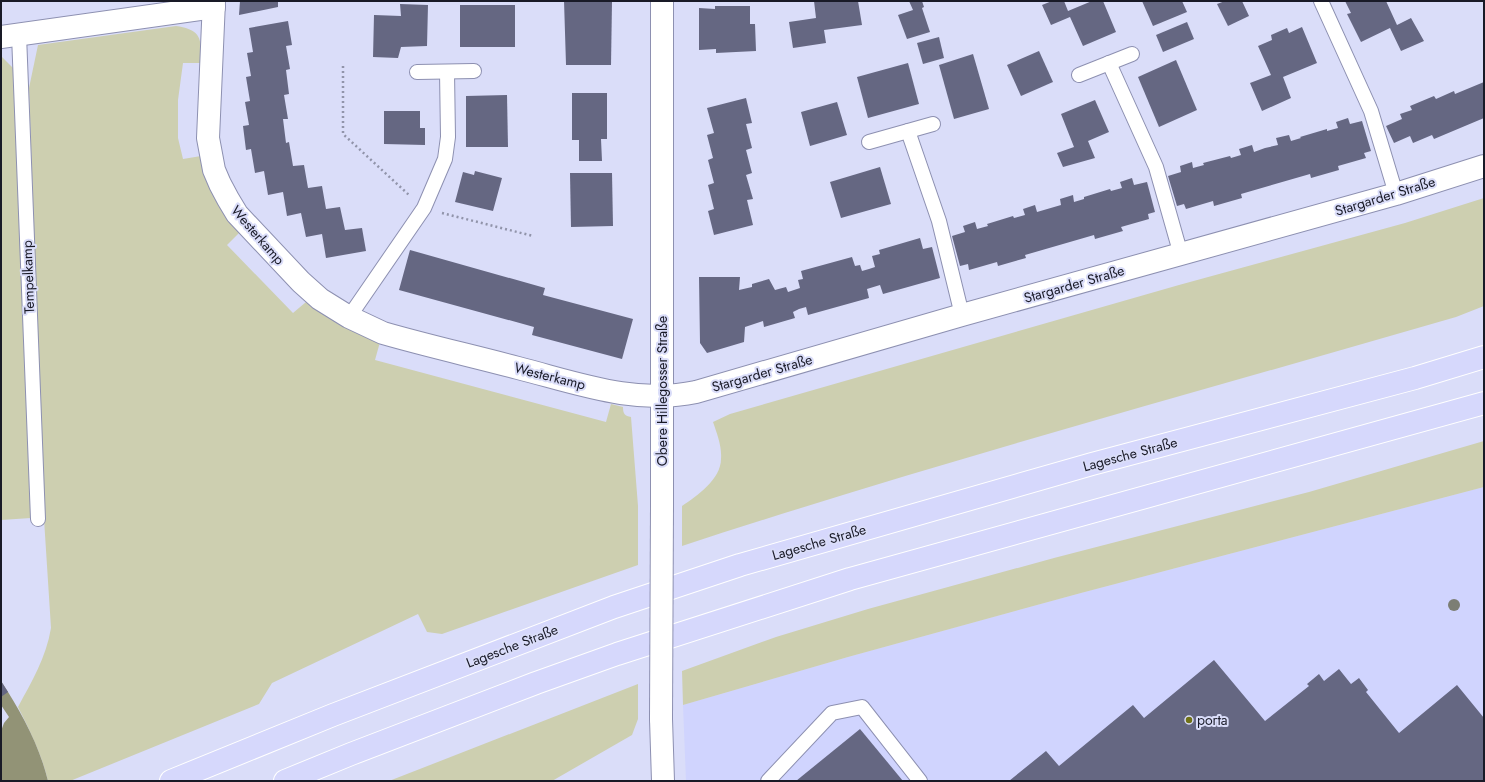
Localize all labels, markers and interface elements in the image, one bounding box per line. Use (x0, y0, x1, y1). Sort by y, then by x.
street label: Stargarder Straße (1332, 171, 1438, 221)
street label: Westerkamp (227, 201, 289, 269)
street label: Tempelkamp (17, 240, 39, 314)
street label: Stargarder Straße (1021, 260, 1127, 308)
street label: Obere Hillegosser Straße (652, 316, 672, 466)
street label: Stargarder Straße (709, 349, 815, 397)
street label: Westerkamp (512, 357, 588, 395)
street label: Lagesche Straße (1081, 432, 1179, 476)
street label: Lagesche Straße (770, 519, 868, 565)
street label: Lagesche Straße (463, 619, 561, 673)
place label: porta (1197, 710, 1228, 730)
marker: porta (1184, 715, 1194, 725)

